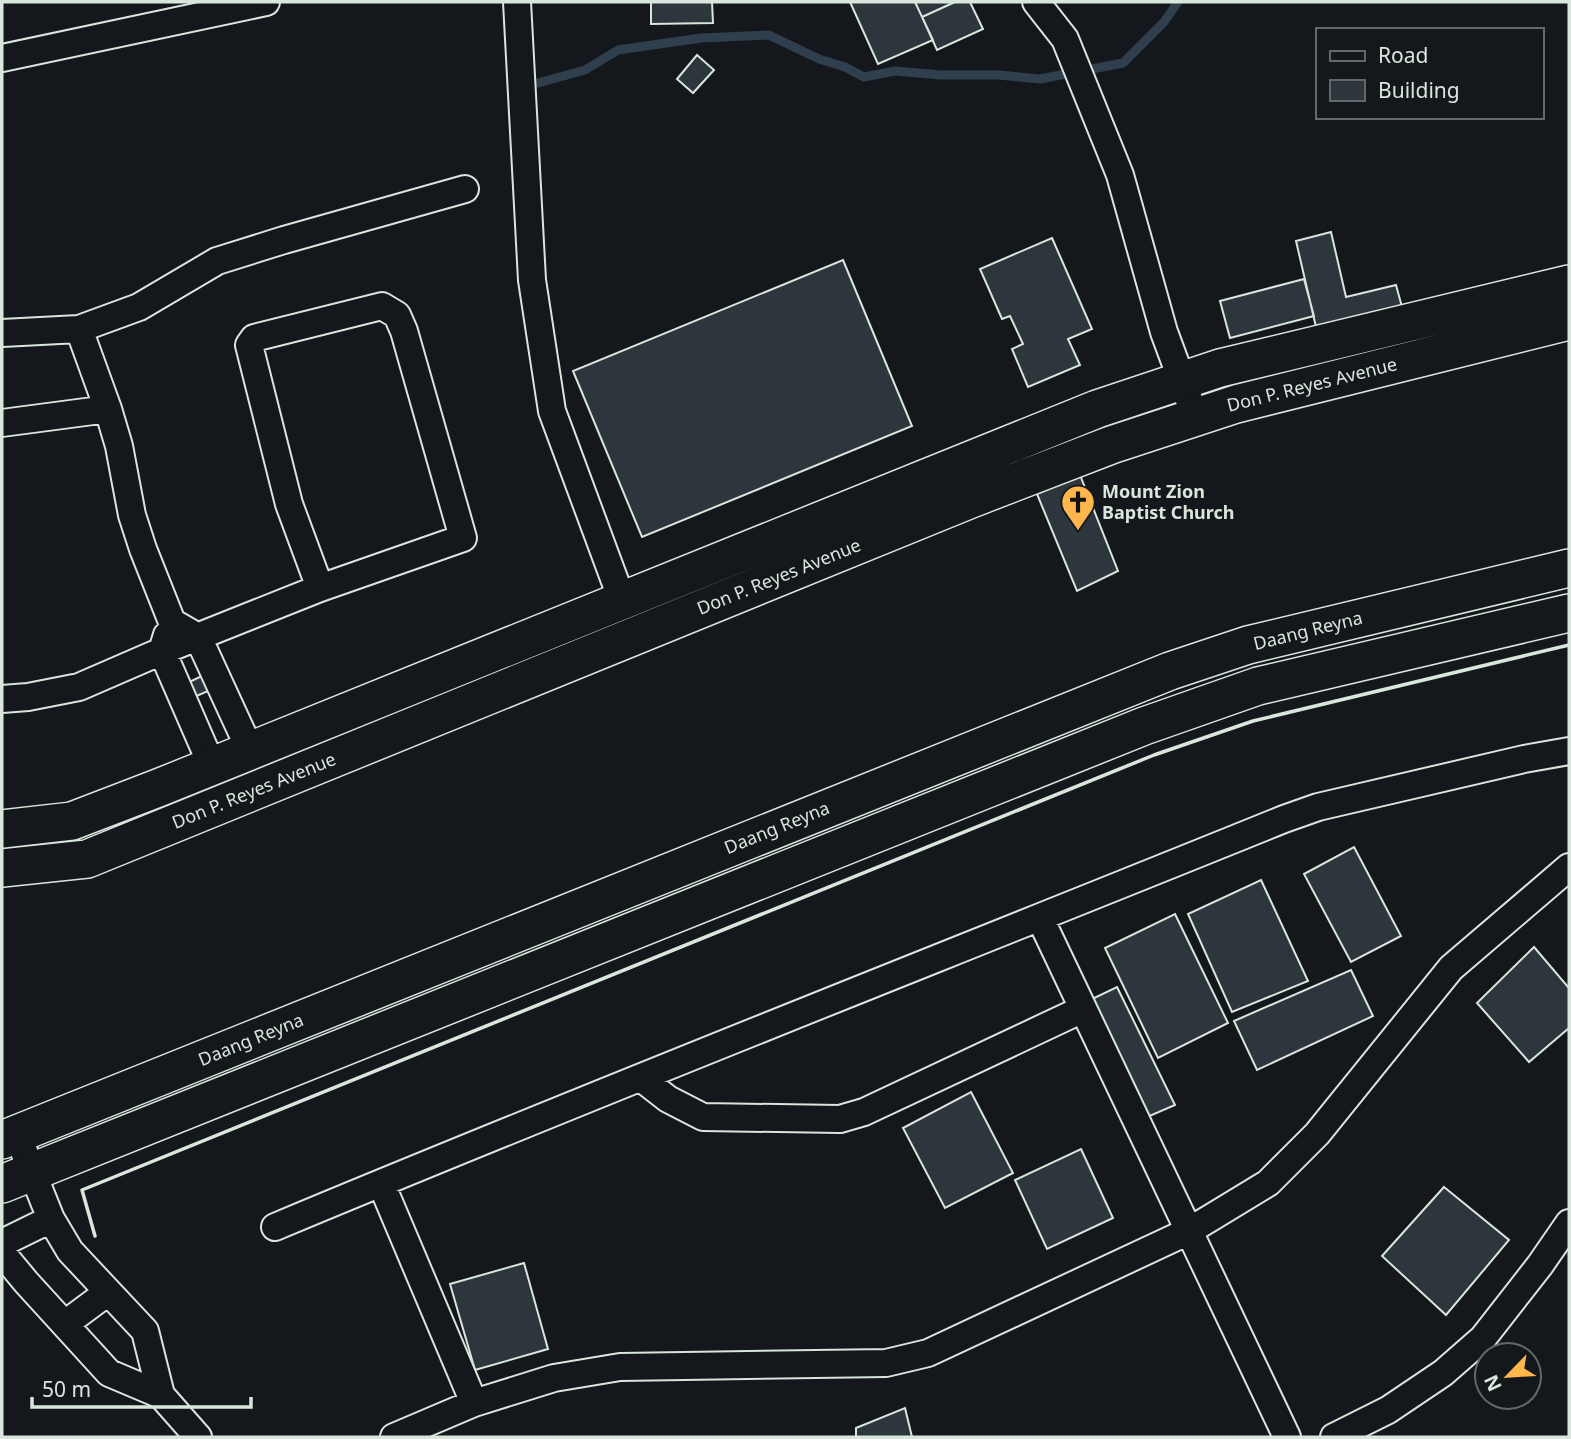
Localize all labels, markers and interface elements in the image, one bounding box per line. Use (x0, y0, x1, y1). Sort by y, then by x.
legend (1316, 28, 1543, 119)
text: Road (1378, 41, 1428, 69)
text: Building (1378, 76, 1460, 104)
street label: Don P. Reyes Avenue (1224, 351, 1399, 417)
place label: Mount Zion Baptist Church (1102, 479, 1234, 524)
church icon: Mount Zion Baptist Church (1059, 483, 1097, 532)
street label: Don P. Reyes Avenue (693, 532, 864, 620)
street label: Daang Reyna (1251, 605, 1365, 655)
street label: Don P. Reyes Avenue (168, 746, 339, 834)
street label: Daang Reyna (720, 795, 833, 859)
street label: Daang Reyna (194, 1007, 307, 1071)
north arrow (1473, 1341, 1543, 1411)
scale bar (32, 1366, 250, 1410)
text: N (1478, 1371, 1508, 1396)
text: 50 m (42, 1375, 91, 1403)

